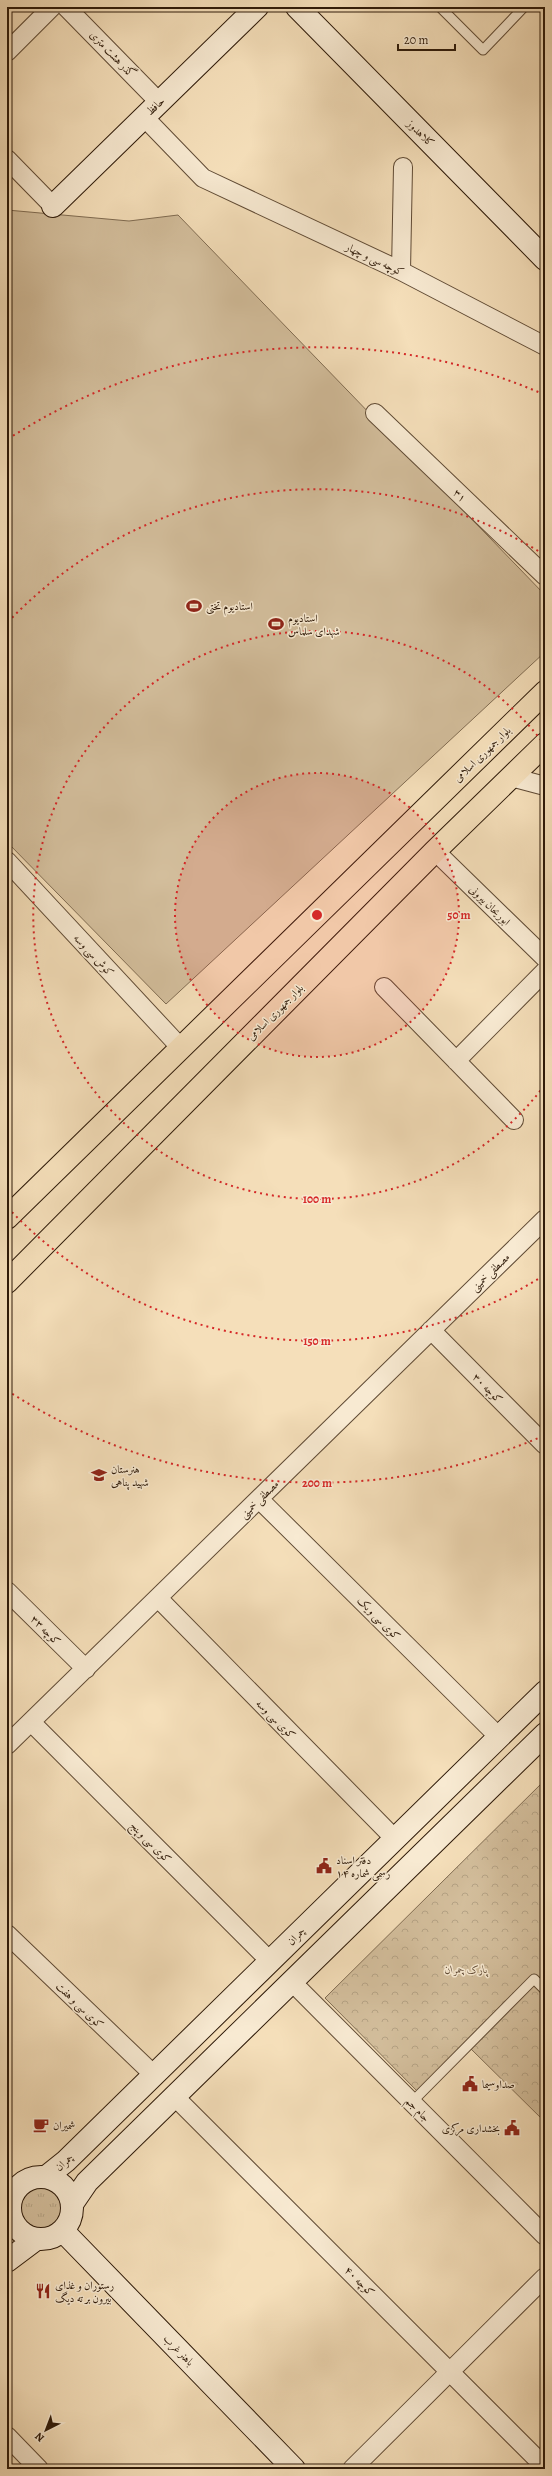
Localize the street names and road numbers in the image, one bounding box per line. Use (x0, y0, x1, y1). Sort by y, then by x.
street label: گذر هشت متری (86, 27, 140, 81)
street label: حافظ (143, 94, 168, 119)
street label: کلاهدوز (403, 116, 438, 150)
street label: کوچه سی و چهار (342, 239, 407, 280)
street label: ۳۱ (450, 485, 469, 505)
street label: بلوار جمهوری اسلامی (450, 723, 514, 786)
street label: ابوریحان بیرونی (466, 882, 514, 929)
street label: کوش سی وسه (70, 931, 117, 980)
street label: بلوار جمهوری اسلامی (244, 981, 307, 1044)
street label: مصطفی خمینی (467, 1250, 514, 1296)
street label: کوچه ۳۰ (469, 1370, 506, 1407)
street label: مصطفی خمینی (236, 1477, 283, 1523)
street label: کوی سی ویک (354, 1593, 404, 1643)
street label: کوچه ۳۳ (27, 1612, 64, 1649)
street label: کوی سی وسه (253, 1696, 299, 1742)
street label: کوی سی وپنج (124, 1818, 175, 1869)
street label: چمران (284, 1924, 309, 1949)
street label: کوی سی و هفت (52, 1979, 107, 2032)
street label: جام جم (400, 2094, 434, 2127)
street label: چمران (52, 2150, 77, 2175)
street label: کوچه ۴۰ (341, 2263, 378, 2300)
street label: باهنر غرب (160, 2331, 197, 2369)

